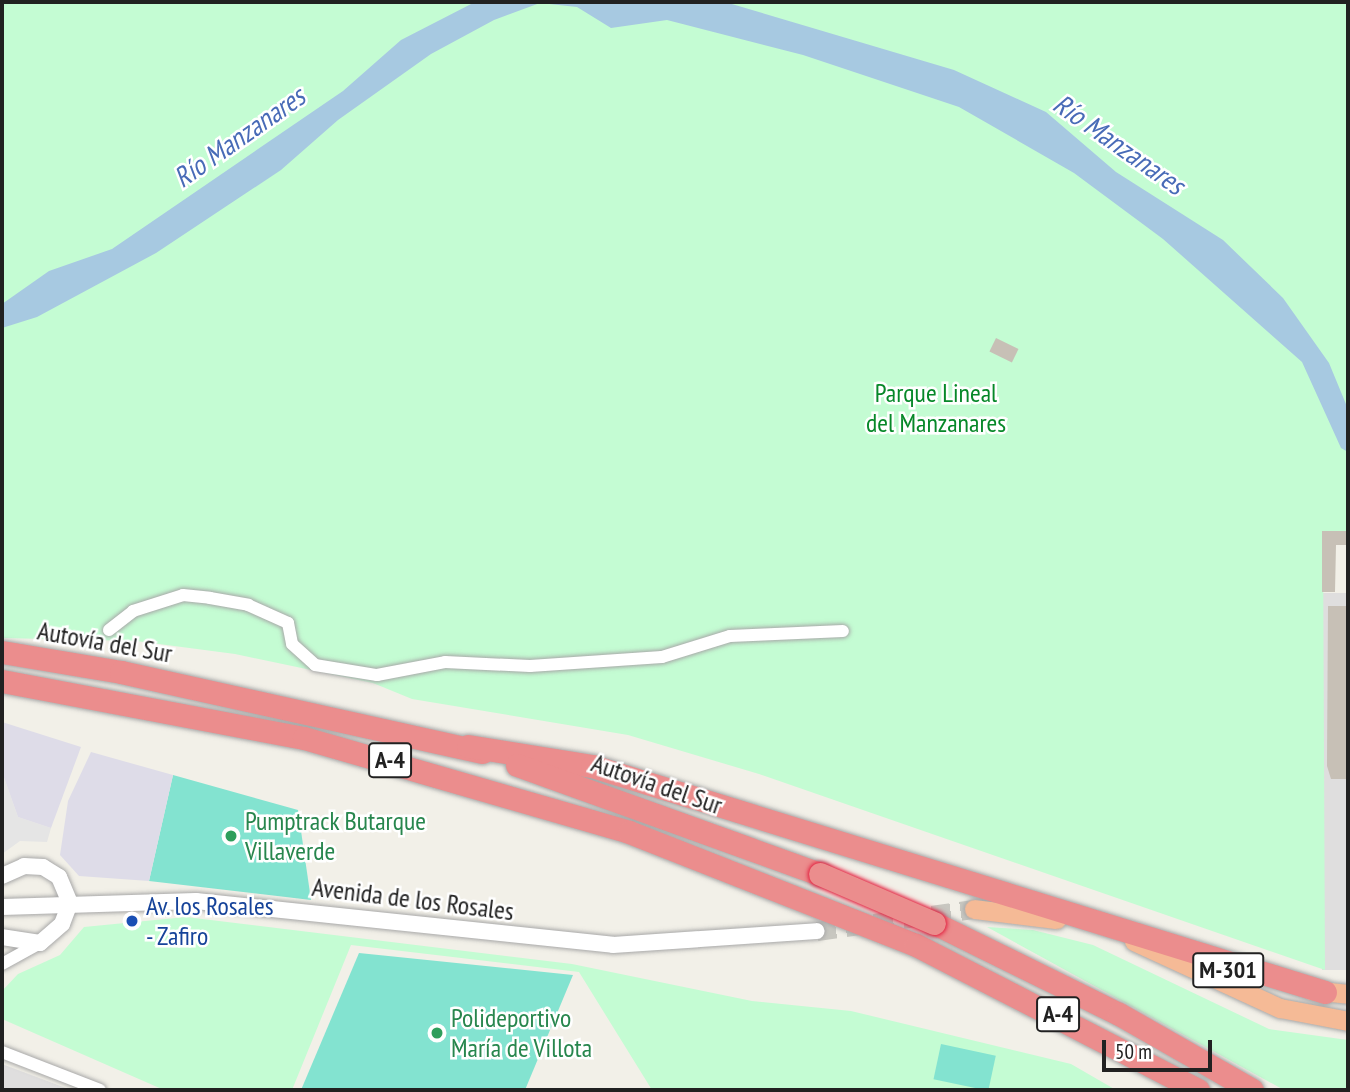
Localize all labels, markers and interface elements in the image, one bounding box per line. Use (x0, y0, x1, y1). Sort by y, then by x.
water label: Río Manzanares (167, 80, 311, 194)
water label: Río Manzanares (1047, 87, 1191, 201)
park label: Parque Lineal del Manzanares (866, 377, 1006, 438)
street label: Autovía del Sur (35, 615, 175, 669)
road number: A-4 (367, 740, 413, 780)
street label: Autovía del Sur (588, 747, 726, 821)
place label: Pumptrack Butarque Villaverde (245, 805, 427, 866)
marker: Pumptrack Butarque Villaverde (223, 828, 239, 844)
street label: Avenida de los Rosales (310, 871, 516, 927)
place label: Av. los Rosales - Zafiro (146, 890, 275, 951)
marker: Av. los Rosales - Zafiro (124, 913, 140, 929)
road number: M-301 (1191, 950, 1265, 990)
road number: A-4 (1035, 994, 1081, 1034)
place label: Polideportivo María de Villota (451, 1002, 593, 1064)
marker: Polideportivo María de Villota (429, 1025, 445, 1041)
scale bar (1105, 1026, 1215, 1070)
text: 50 m (1115, 1038, 1152, 1065)

